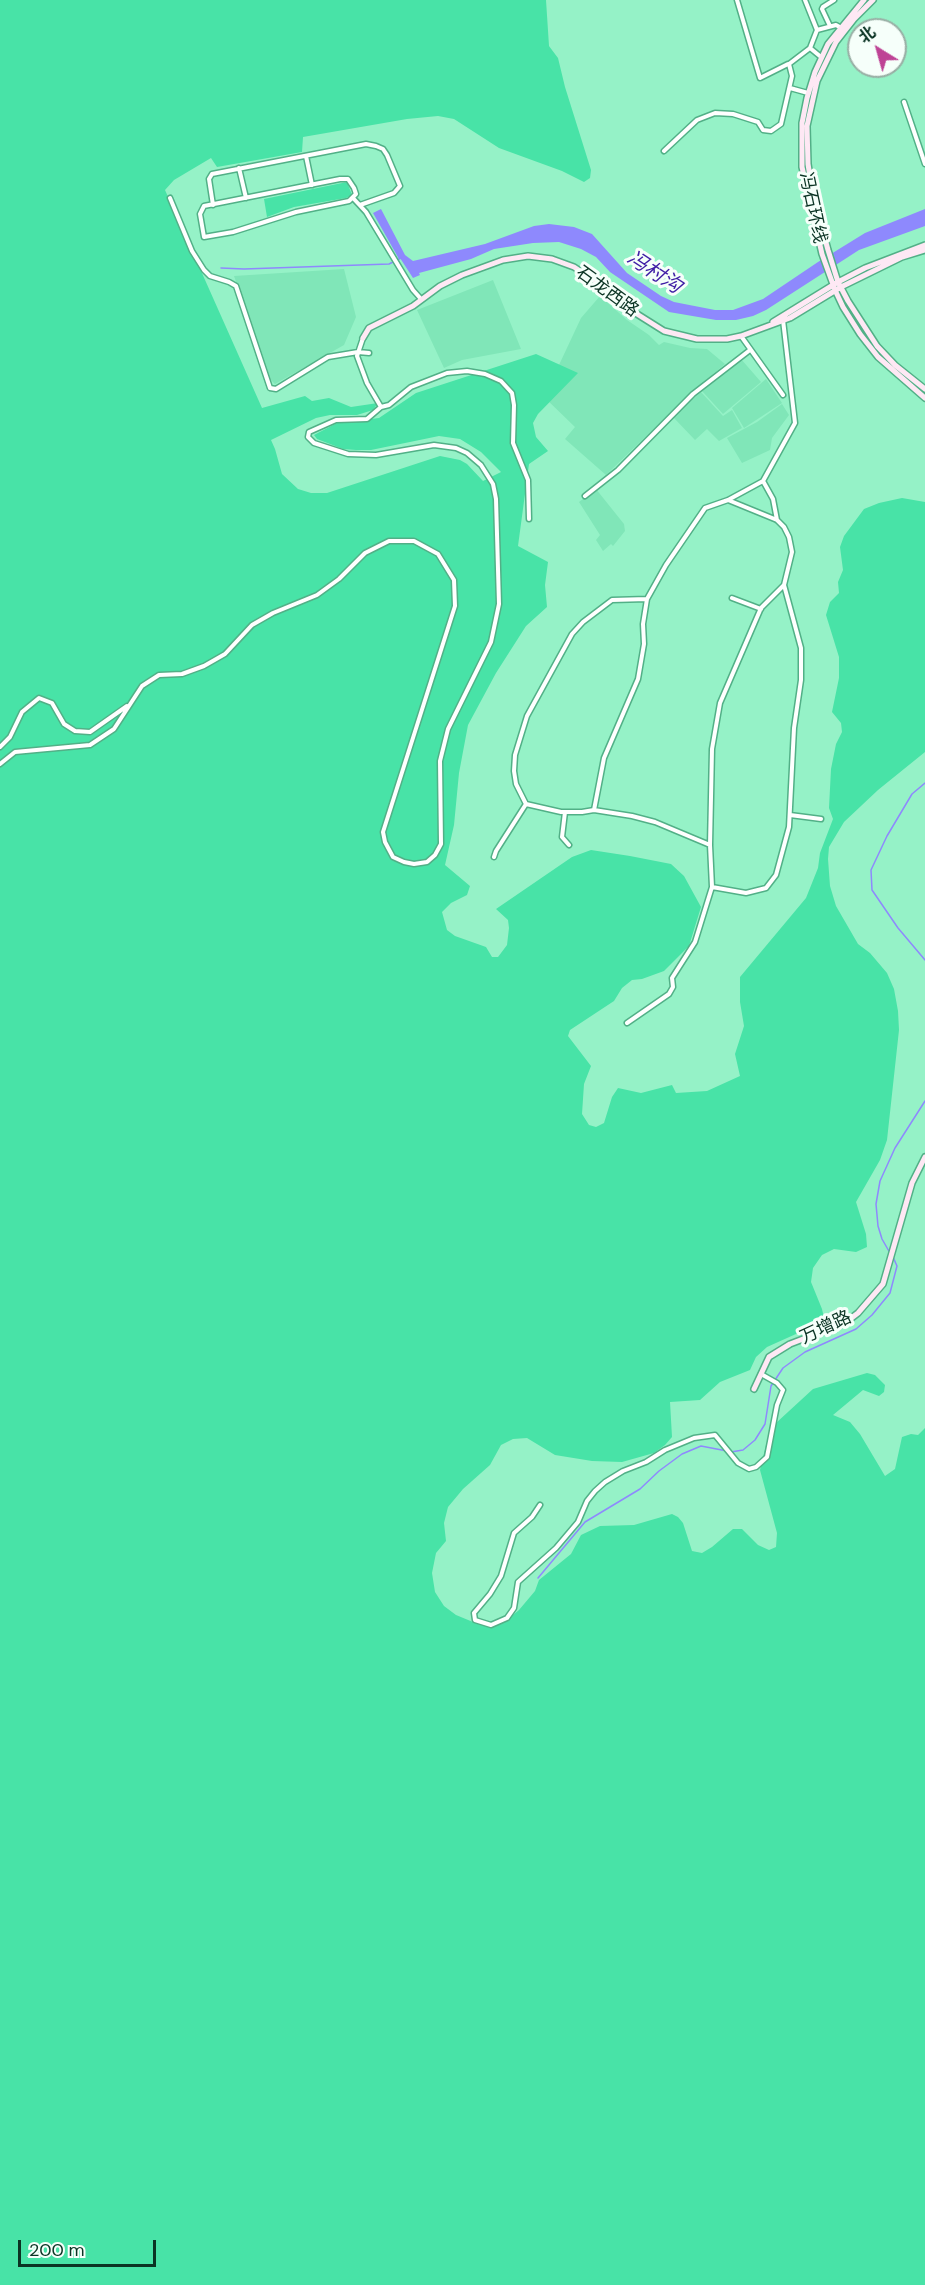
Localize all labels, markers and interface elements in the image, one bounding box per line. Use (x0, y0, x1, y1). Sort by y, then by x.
north arrow (847, 18, 907, 78)
text: 北 (854, 22, 880, 48)
street label: 冯石环线 (794, 171, 830, 245)
water label: 冯村沟 (622, 247, 686, 299)
street label: 石龙西路 (572, 262, 642, 322)
street label: 万增路 (797, 1307, 855, 1349)
scale bar (21, 2228, 159, 2266)
text: 200 m (29, 2238, 85, 2262)

